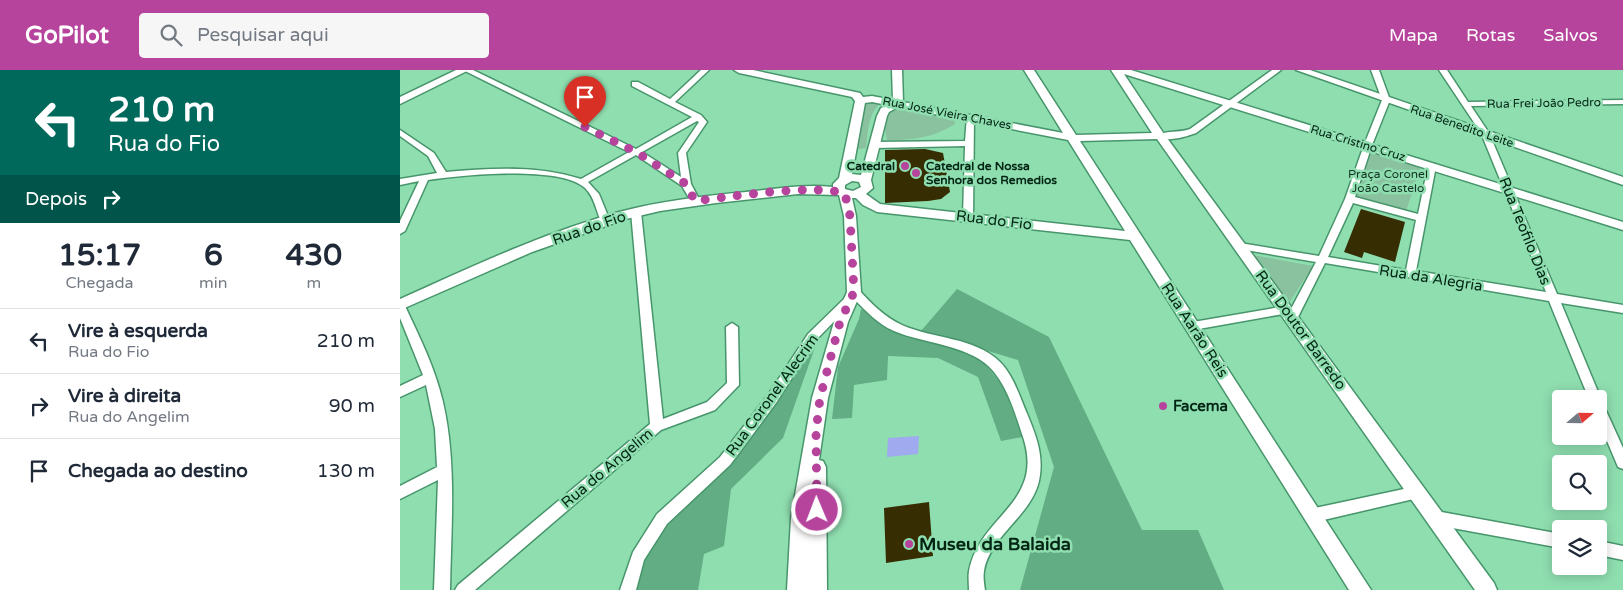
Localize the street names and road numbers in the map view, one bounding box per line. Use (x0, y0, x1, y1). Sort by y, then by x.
street label: Rua José Vieira Chaves (881, 94, 1013, 132)
street label: Rua Frei João Pedro (1487, 95, 1601, 111)
street label: Rua Benedito Leite (1409, 102, 1516, 150)
street label: Rua Cristino Cruz (1309, 122, 1407, 164)
street label: Rua Teofilo Dias (1495, 174, 1555, 288)
street label: Rua do Fio (955, 206, 1033, 234)
street label: Rua do Fio (550, 207, 628, 249)
street label: Rua da Alegria (1378, 261, 1484, 295)
street label: Rua Doutor Barredo (1252, 267, 1350, 393)
street label: Rua Aarão Reis (1158, 279, 1232, 381)
street label: Rua Coronel Alecrim (722, 331, 822, 459)
street label: Rua do Angelim (558, 424, 656, 512)

